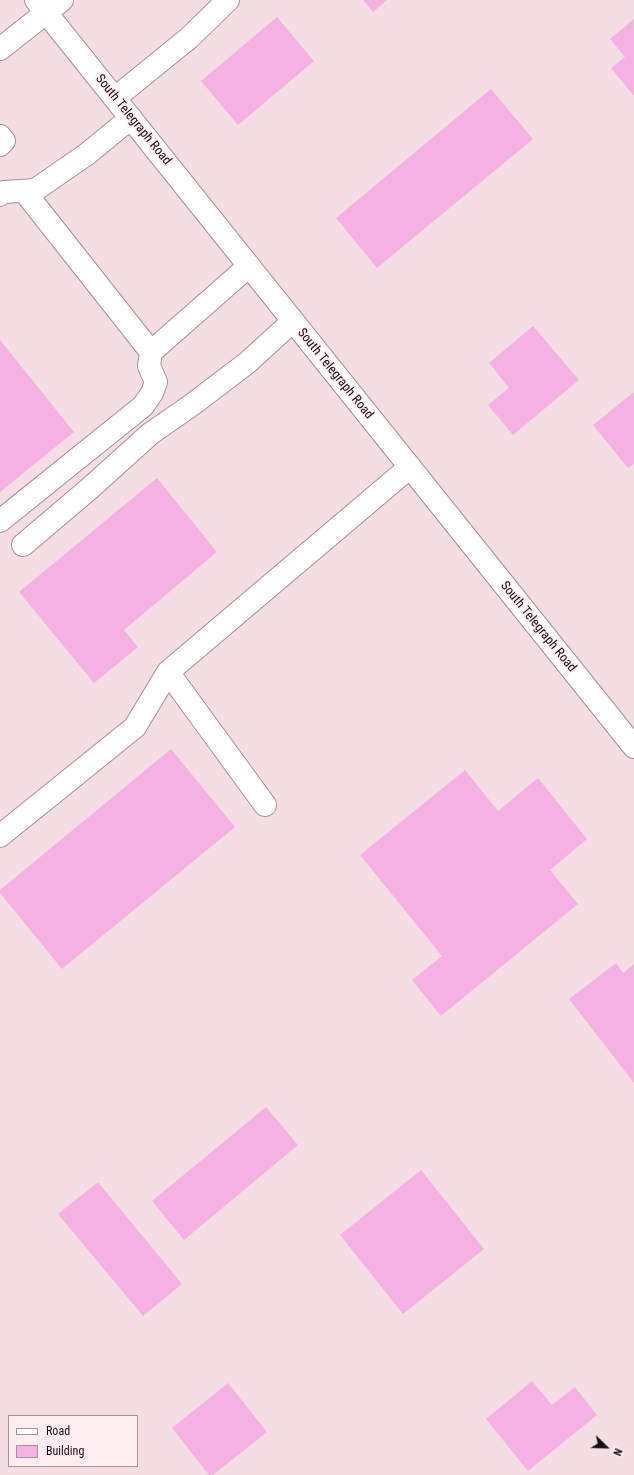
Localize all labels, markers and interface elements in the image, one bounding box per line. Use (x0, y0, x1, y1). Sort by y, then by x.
street label: South Telegraph Road (92, 72, 174, 168)
street label: South Telegraph Road (294, 326, 376, 422)
street label: South Telegraph Road (497, 579, 579, 675)
legend (8, 1415, 138, 1467)
text: Road (46, 1424, 70, 1438)
north arrow (586, 1427, 626, 1467)
text: Building (46, 1444, 84, 1458)
text: N (610, 1446, 625, 1458)

